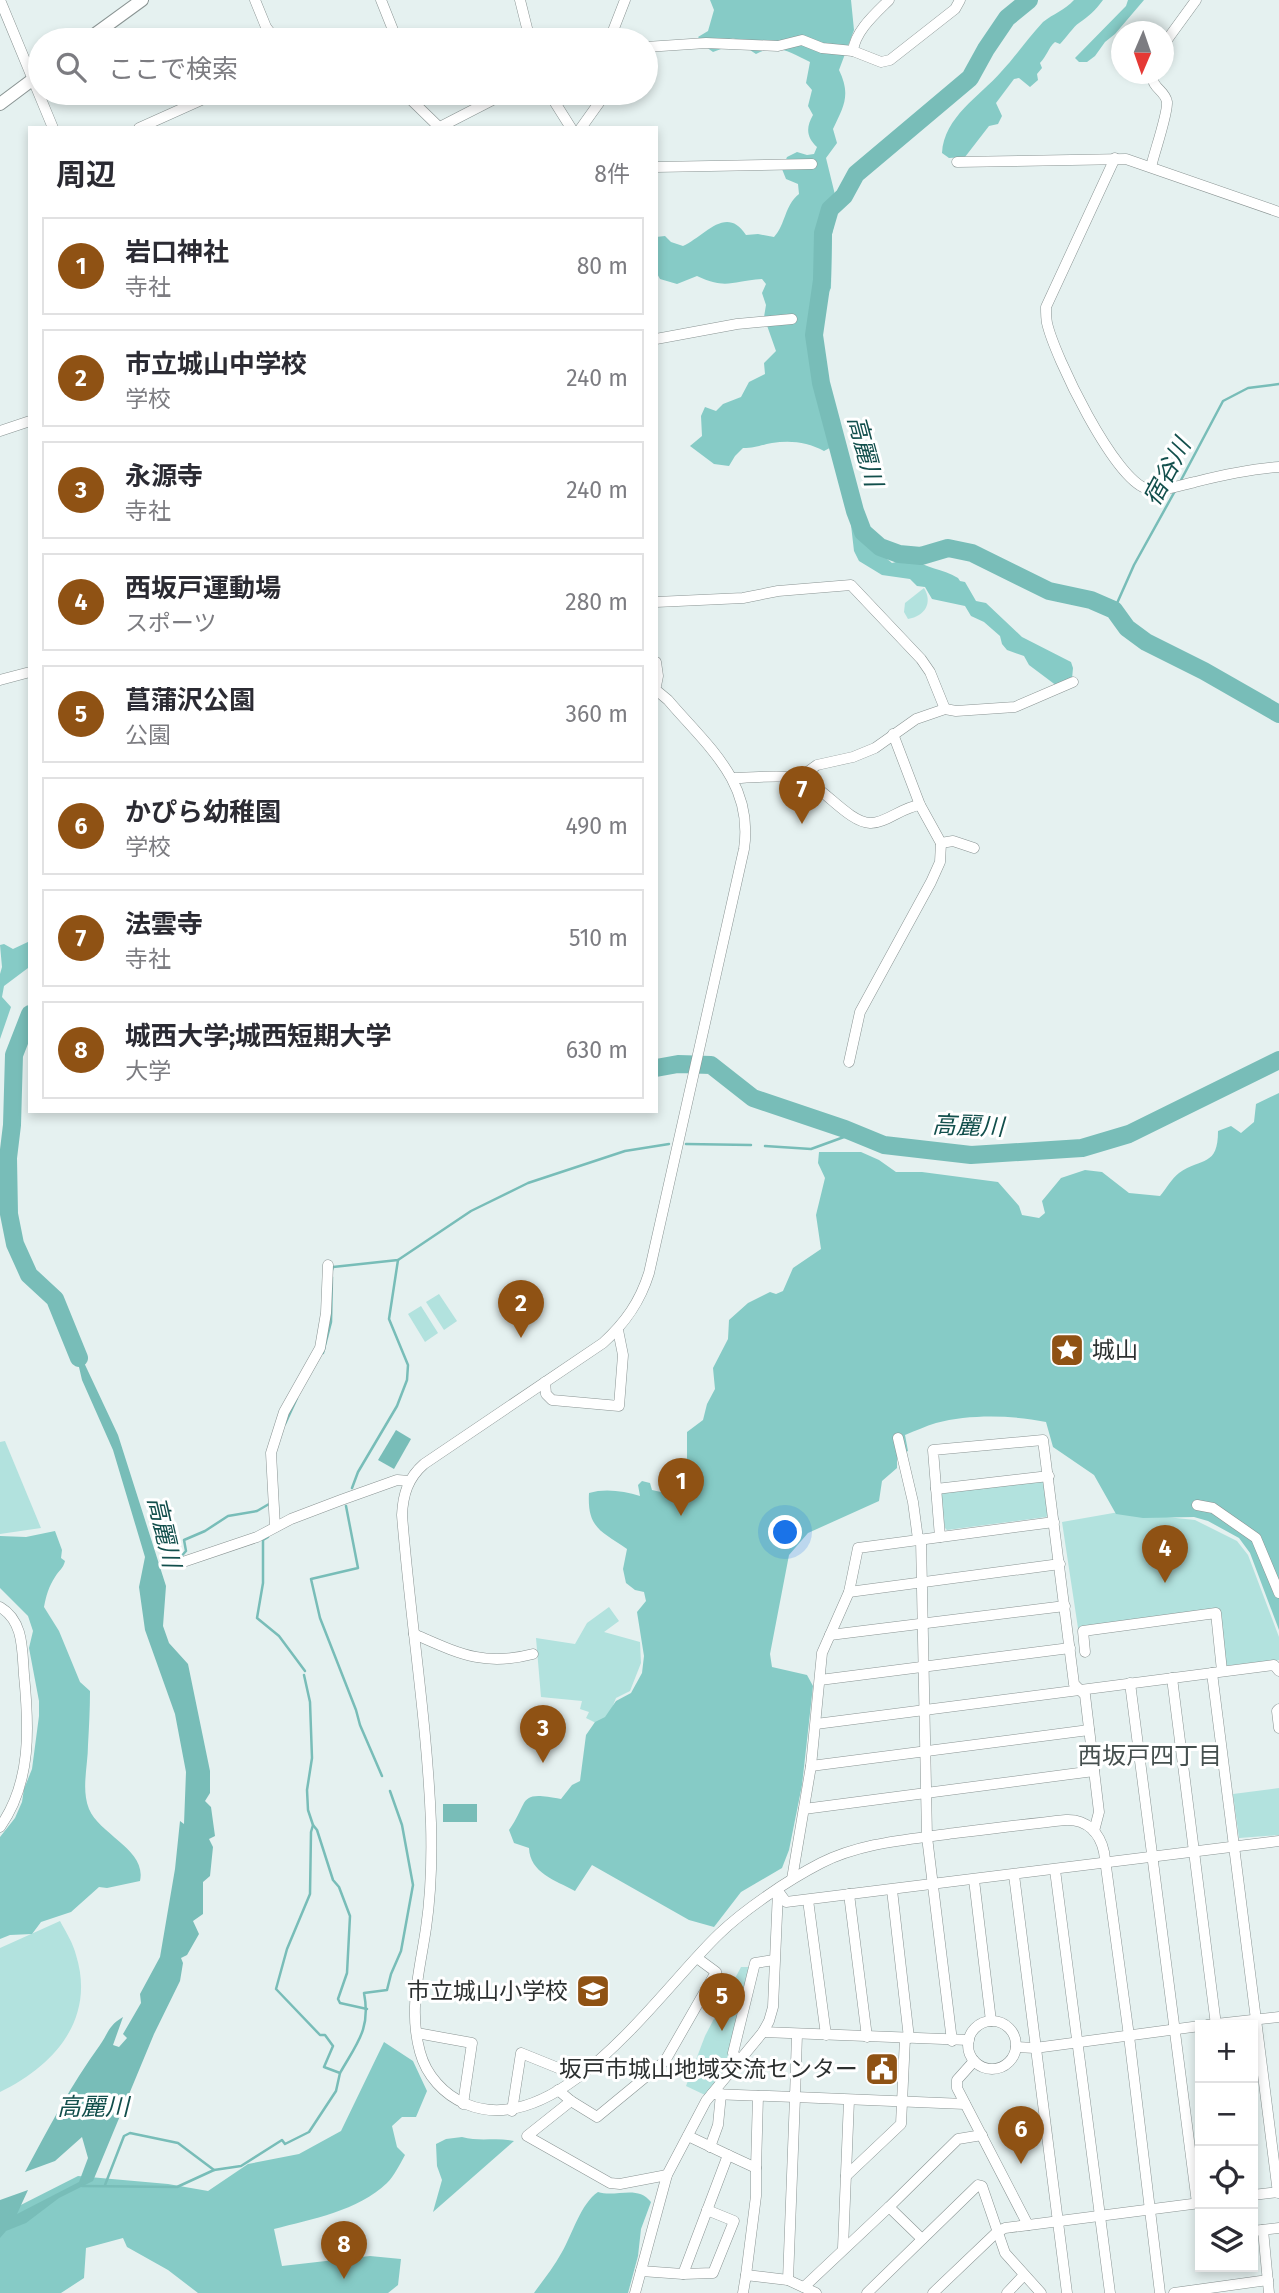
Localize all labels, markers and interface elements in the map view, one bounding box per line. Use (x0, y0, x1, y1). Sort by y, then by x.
north arrow (1111, 21, 1174, 84)
search box (28, 28, 658, 105)
icon: search (52, 48, 90, 86)
text: ここで検索 (108, 54, 238, 85)
text: 周辺 (56, 157, 116, 193)
text: 8件 (594, 160, 630, 188)
text: 岩口神社 (125, 237, 229, 268)
text: 1 (76, 252, 86, 280)
text: 80 m (577, 252, 628, 280)
text: 寺社 (125, 273, 171, 301)
text: 市立城山中学校 (125, 349, 307, 380)
text: 2 (75, 364, 87, 392)
text: 240 m (566, 364, 628, 392)
text: 学校 (125, 385, 171, 413)
water label: 高麗川 (842, 413, 889, 492)
water label: 宿谷川 (1138, 431, 1198, 510)
text: 永源寺 (125, 461, 203, 492)
text: 3 (75, 476, 87, 504)
text: 240 m (566, 476, 628, 504)
text: 寺社 (125, 497, 171, 525)
text: 西坂戸運動場 (125, 573, 281, 604)
text: 4 (75, 588, 88, 616)
text: 280 m (565, 588, 628, 616)
text: スポーツ (125, 609, 217, 637)
text: 菖蒲沢公園 (125, 685, 255, 716)
text: 5 (75, 700, 87, 728)
text: 360 m (566, 700, 628, 728)
text: 公園 (125, 721, 171, 749)
pin: 7 (779, 766, 825, 824)
text: かぴら幼稚園 (125, 797, 281, 828)
text: 6 (75, 812, 87, 840)
text: 490 m (566, 812, 628, 840)
text: 学校 (125, 833, 171, 861)
text: 法雲寺 (125, 909, 203, 940)
text: 7 (76, 924, 86, 952)
text: 510 m (569, 924, 628, 952)
text: 寺社 (125, 945, 171, 973)
text: 城西大学;城西短期大学 (125, 1021, 391, 1052)
text: 8 (74, 1036, 88, 1064)
text: 630 m (566, 1036, 628, 1064)
text: 大学 (125, 1057, 171, 1085)
water label: 高麗川 (932, 1111, 1007, 1141)
pin: 2 (498, 1280, 544, 1338)
place icon: 城山 (1048, 1331, 1086, 1369)
place label: 城山 (1092, 1336, 1138, 1364)
pin: 1 (658, 1458, 704, 1516)
water label: 高麗川 (142, 1494, 186, 1573)
your location (768, 1515, 802, 1549)
pin: 4 (1142, 1525, 1188, 1583)
pin: 3 (520, 1705, 566, 1763)
district label: 西坂戸四丁目 (1078, 1742, 1222, 1770)
school or university icon: 市立城山小学校 (574, 1972, 612, 2010)
pin: 5 (699, 1973, 745, 2031)
place label: 市立城山小学校 (407, 1977, 568, 2005)
map controls (1195, 2020, 1258, 2272)
button: + (1195, 2020, 1258, 2083)
public building icon: 坂戸市城山地域交流センター (863, 2050, 901, 2088)
place label: 坂戸市城山地域交流センター (559, 2055, 858, 2083)
button: − (1195, 2083, 1258, 2146)
water label: 高麗川 (57, 2093, 132, 2121)
pin: 6 (998, 2106, 1044, 2164)
button: locate (1195, 2146, 1258, 2209)
button: layers (1195, 2209, 1258, 2272)
pin: 8 (321, 2221, 367, 2279)

